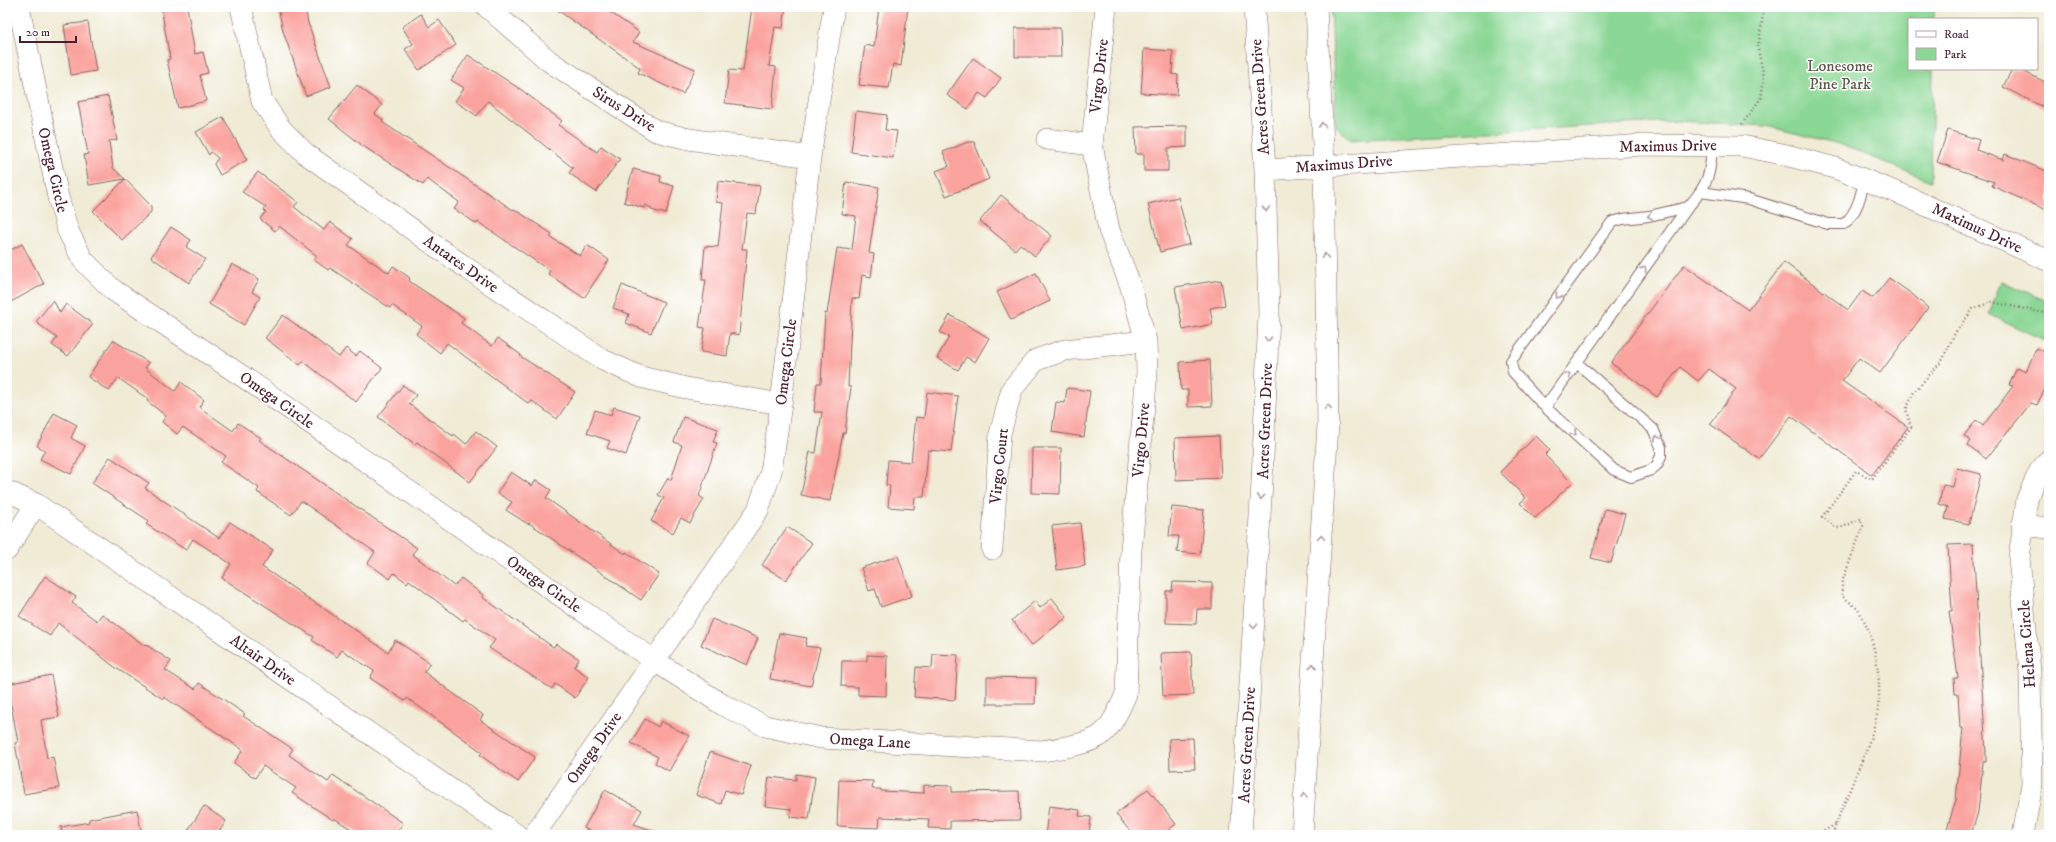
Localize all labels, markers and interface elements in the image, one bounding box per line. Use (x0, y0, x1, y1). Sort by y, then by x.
scale bar (20, 18, 76, 44)
legend (1908, 18, 2038, 70)
text: 20 m (26, 25, 50, 40)
text: Road (1944, 27, 1969, 42)
street label: Virgo Drive (1085, 37, 1113, 115)
street label: Acres Green Drive (1246, 38, 1274, 156)
text: Park (1944, 47, 1966, 62)
park label: Lonesome Pine Park (1807, 56, 1873, 94)
street label: Sirus Drive (589, 82, 660, 136)
one-way arrow (1318, 122, 1327, 128)
street label: Omega Circle (33, 125, 73, 215)
street label: Maximus Drive (1619, 135, 1717, 157)
street label: Maximus Drive (1295, 151, 1394, 177)
street label: Maximus Drive (1929, 198, 2026, 258)
one-way arrow (1262, 206, 1270, 212)
one-way arrow (1647, 211, 1653, 220)
street label: Antares Drive (419, 231, 503, 297)
one-way arrow (1321, 253, 1329, 259)
one-way arrow (1639, 266, 1647, 273)
one-way arrow (1555, 292, 1563, 299)
street label: Omega Circle (771, 317, 801, 406)
one-way arrow (1264, 336, 1272, 342)
street label: Acres Green Drive (1253, 362, 1277, 479)
street label: Omega Circle (236, 367, 319, 433)
one-way arrow (1563, 372, 1571, 379)
street label: Virgo Drive (1128, 402, 1154, 479)
one-way arrow (1324, 404, 1332, 410)
street label: Virgo Court (985, 427, 1013, 506)
one-way arrow (1569, 428, 1577, 436)
one-way arrow (1654, 435, 1662, 443)
one-way arrow (1257, 494, 1266, 500)
one-way arrow (1317, 534, 1326, 540)
street label: Omega Circle (503, 551, 586, 617)
street label: Helena Circle (2014, 599, 2040, 689)
one-way arrow (1249, 623, 1258, 629)
street label: Altair Drive (226, 630, 300, 690)
one-way arrow (1308, 663, 1317, 669)
street label: Acres Green Drive (1234, 686, 1260, 804)
street label: Omega Drive (562, 708, 626, 788)
street label: Omega Lane (829, 729, 911, 753)
one-way arrow (1300, 793, 1309, 799)

